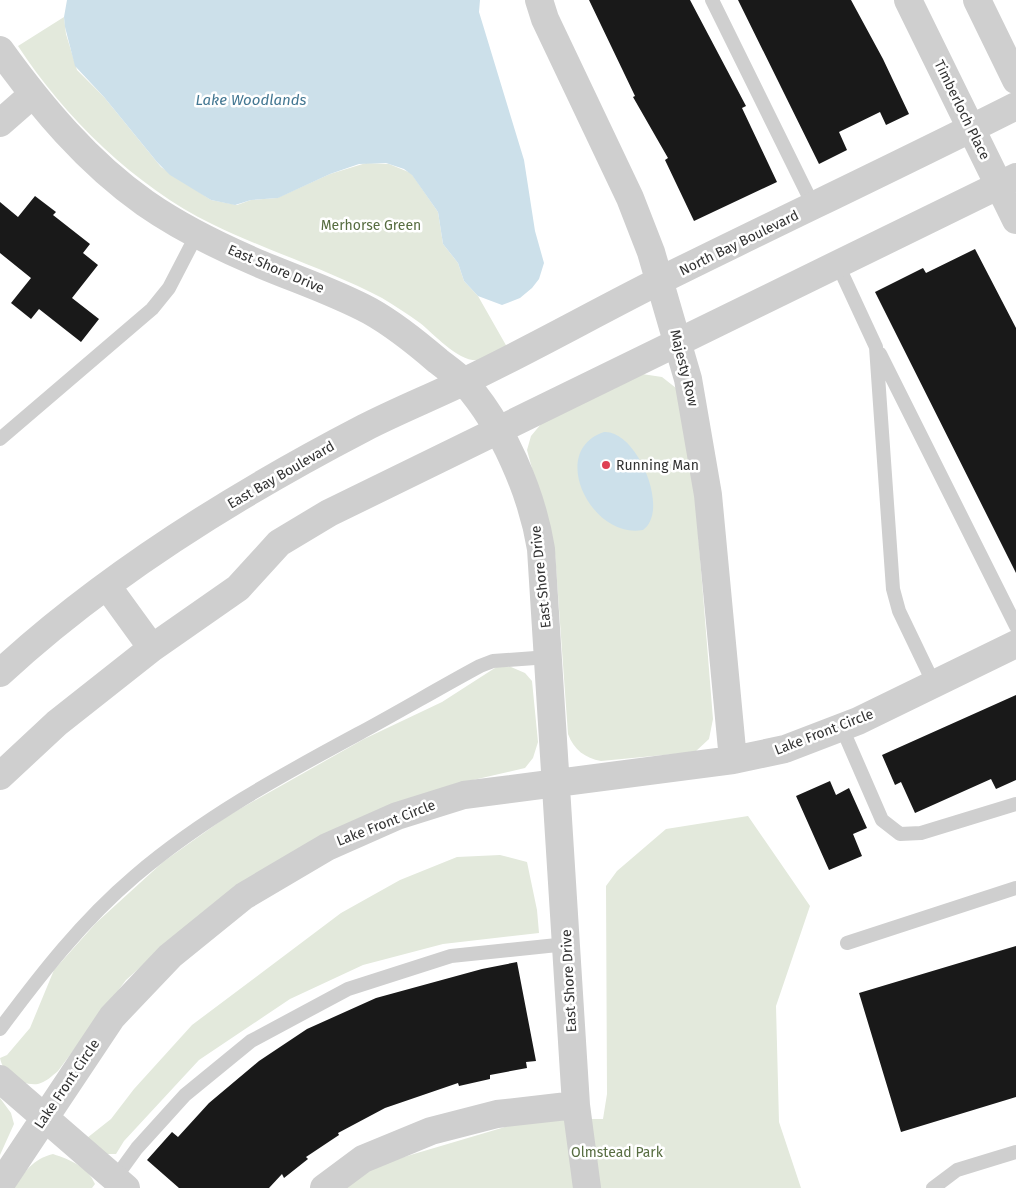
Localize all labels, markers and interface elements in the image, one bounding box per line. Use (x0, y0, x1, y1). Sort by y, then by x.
street label: Timberloch Place (930, 57, 994, 163)
water label: Lake Woodlands (196, 91, 307, 109)
street label: North Bay Boulevard (677, 207, 801, 279)
park label: Merhorse Green (321, 217, 421, 234)
street label: East Shore Drive (225, 241, 327, 297)
street label: Majesty Row (666, 328, 702, 408)
street label: East Bay Boulevard (224, 437, 338, 513)
place label: Running Man (616, 457, 699, 474)
marker: Running Man (600, 459, 612, 471)
street label: East Shore Drive (527, 525, 555, 629)
street label: Lake Front Circle (772, 705, 876, 759)
street label: Lake Front Circle (334, 796, 438, 850)
street label: East Shore Drive (558, 929, 580, 1033)
street label: Lake Front Circle (31, 1036, 103, 1132)
park label: Olmstead Park (571, 1144, 664, 1161)

